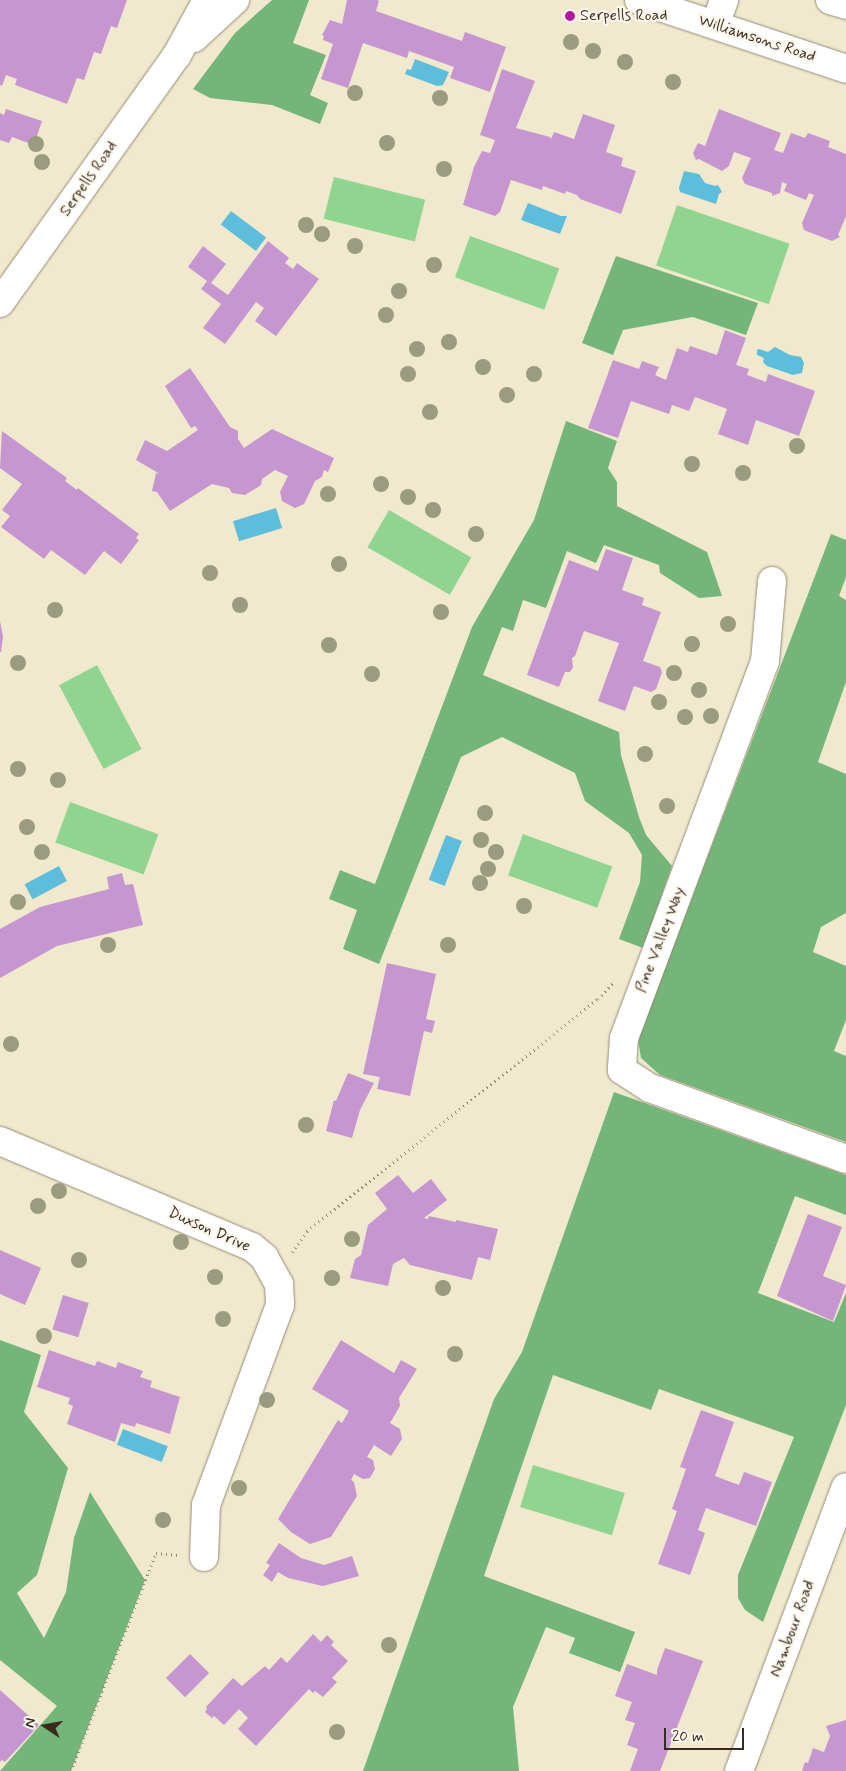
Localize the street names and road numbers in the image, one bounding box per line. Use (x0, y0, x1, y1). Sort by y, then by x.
street label: Williamsons Road (696, 11, 818, 67)
street label: Serpells Road (56, 138, 122, 220)
street label: Pine Valley Way (633, 886, 689, 994)
street label: Duxson Drive (165, 1204, 253, 1256)
street label: Nambour Road (767, 1578, 819, 1680)

